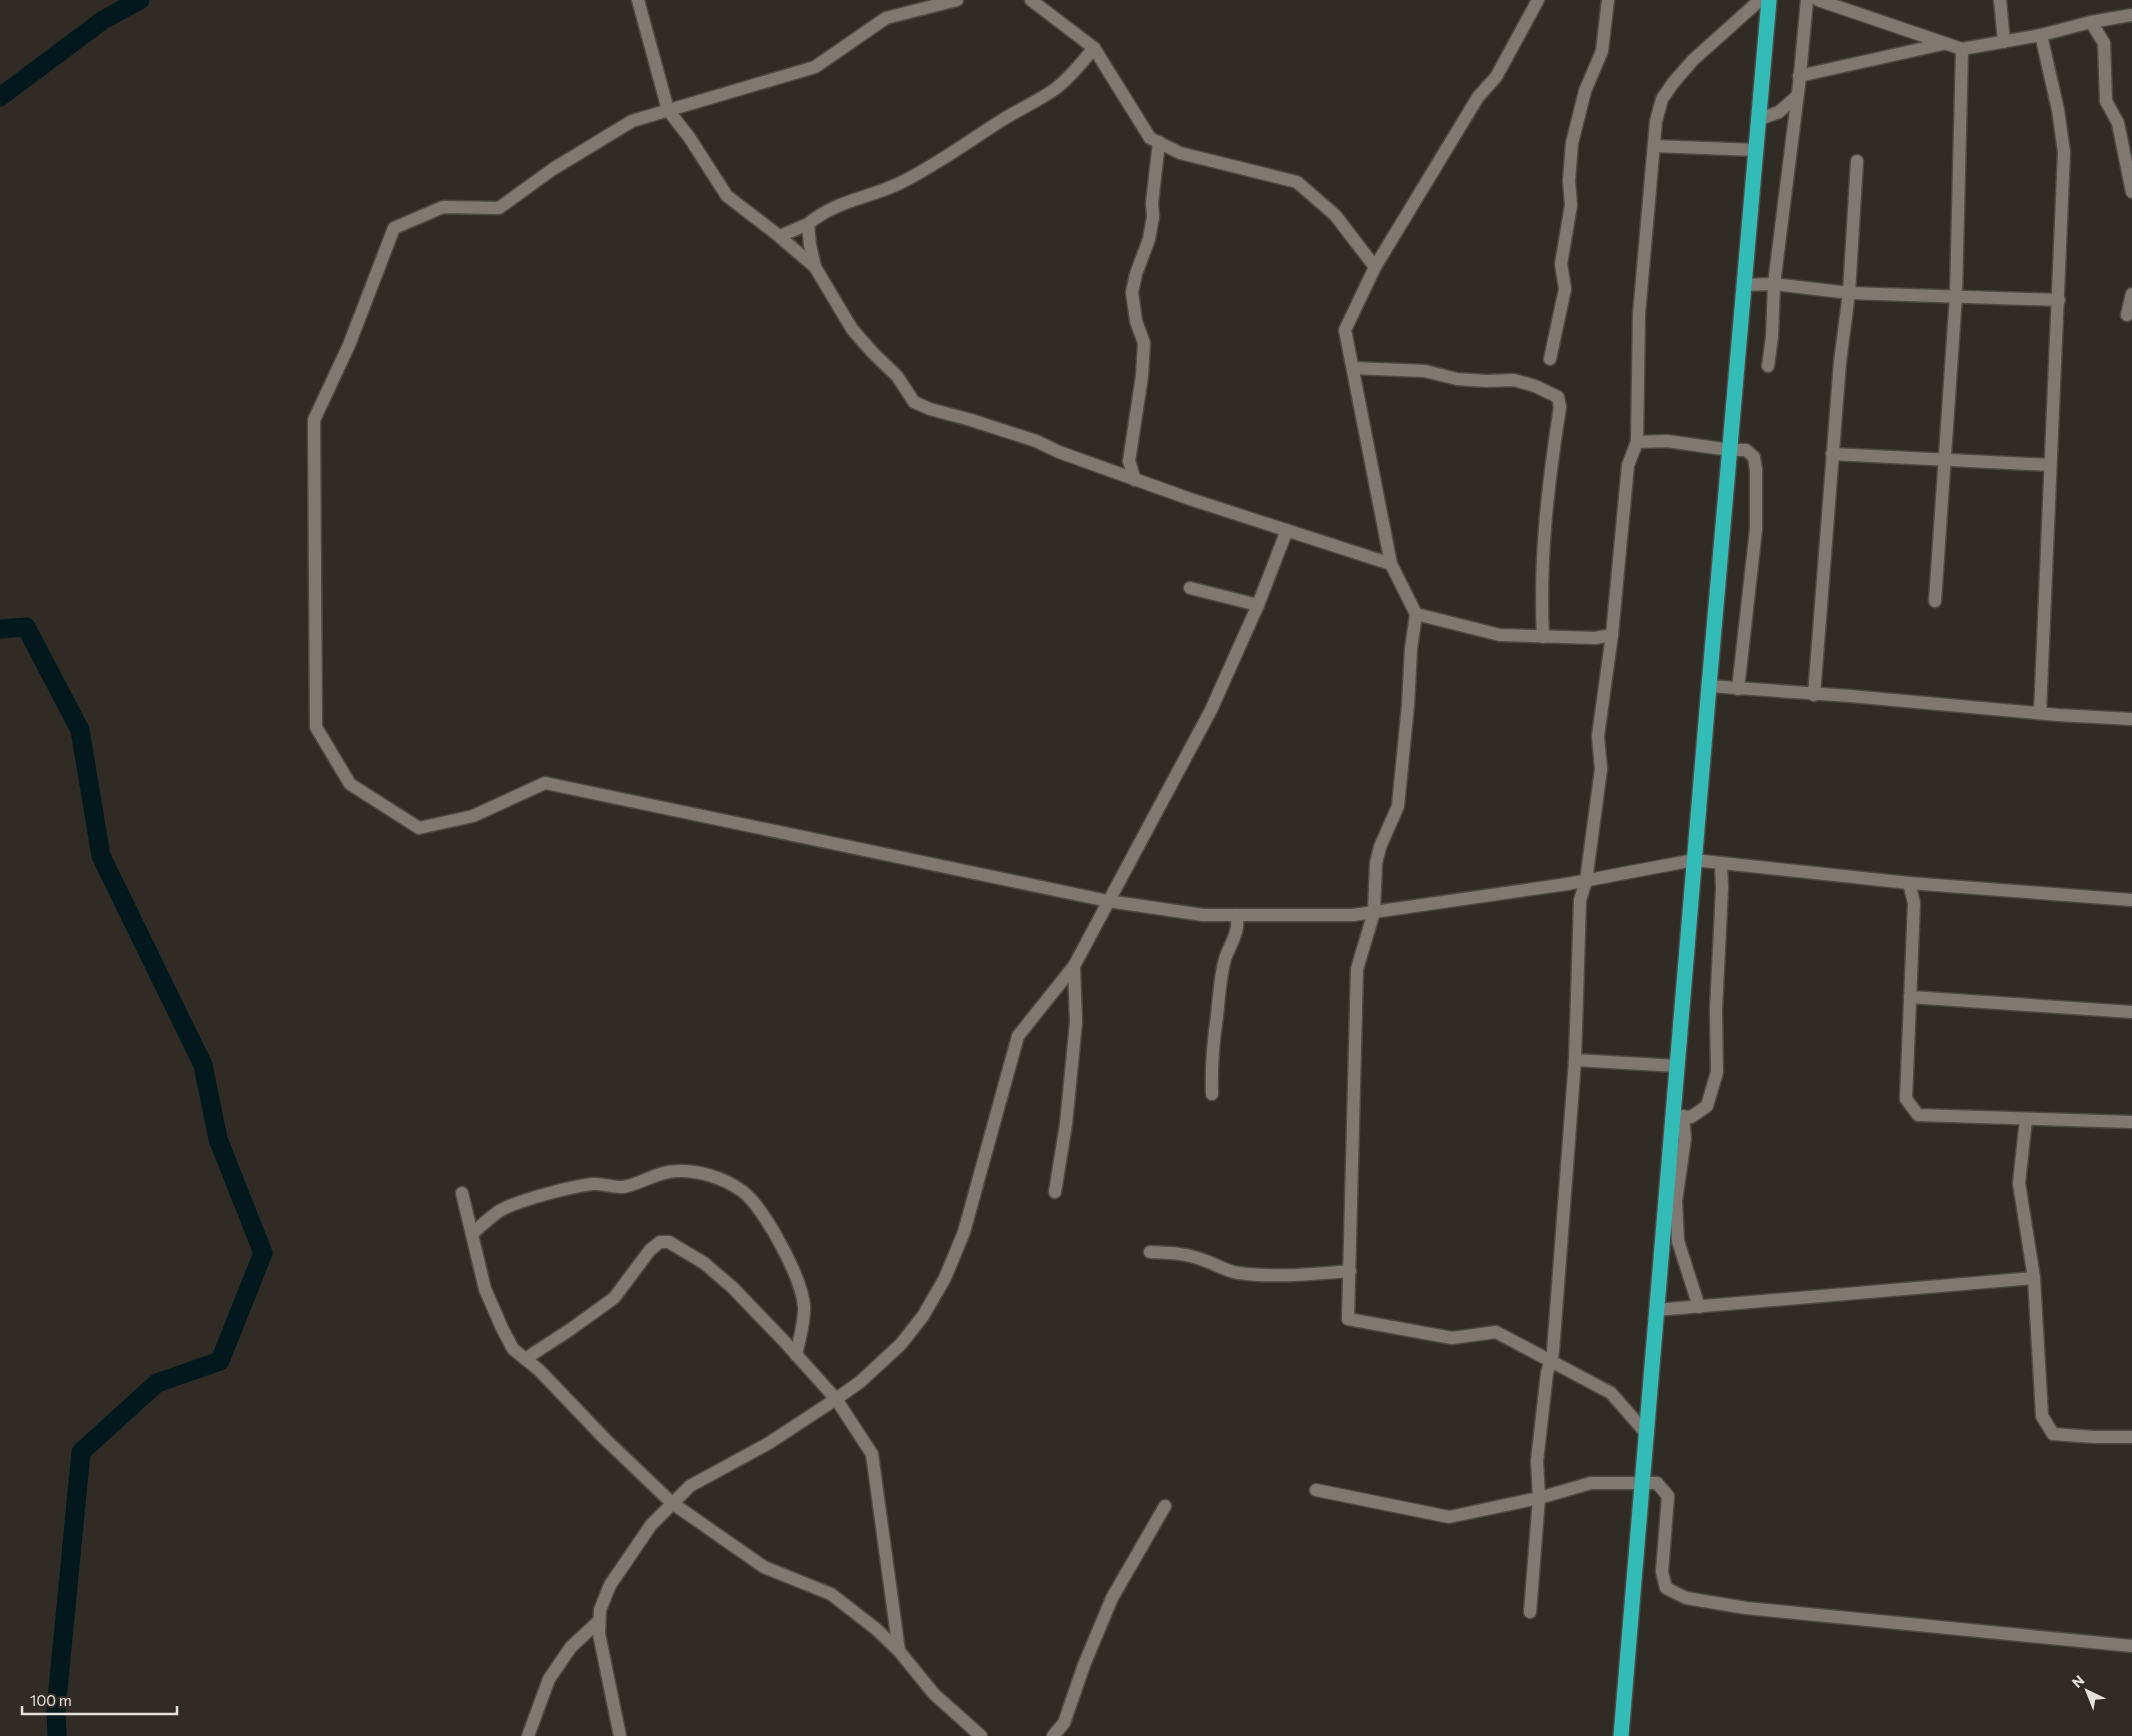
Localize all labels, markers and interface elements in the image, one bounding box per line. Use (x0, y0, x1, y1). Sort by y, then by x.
north arrow (2062, 1666, 2112, 1716)
text: N (2068, 1671, 2087, 1691)
scale bar (22, 1684, 178, 1716)
text: 100 m (30, 1691, 72, 1709)

